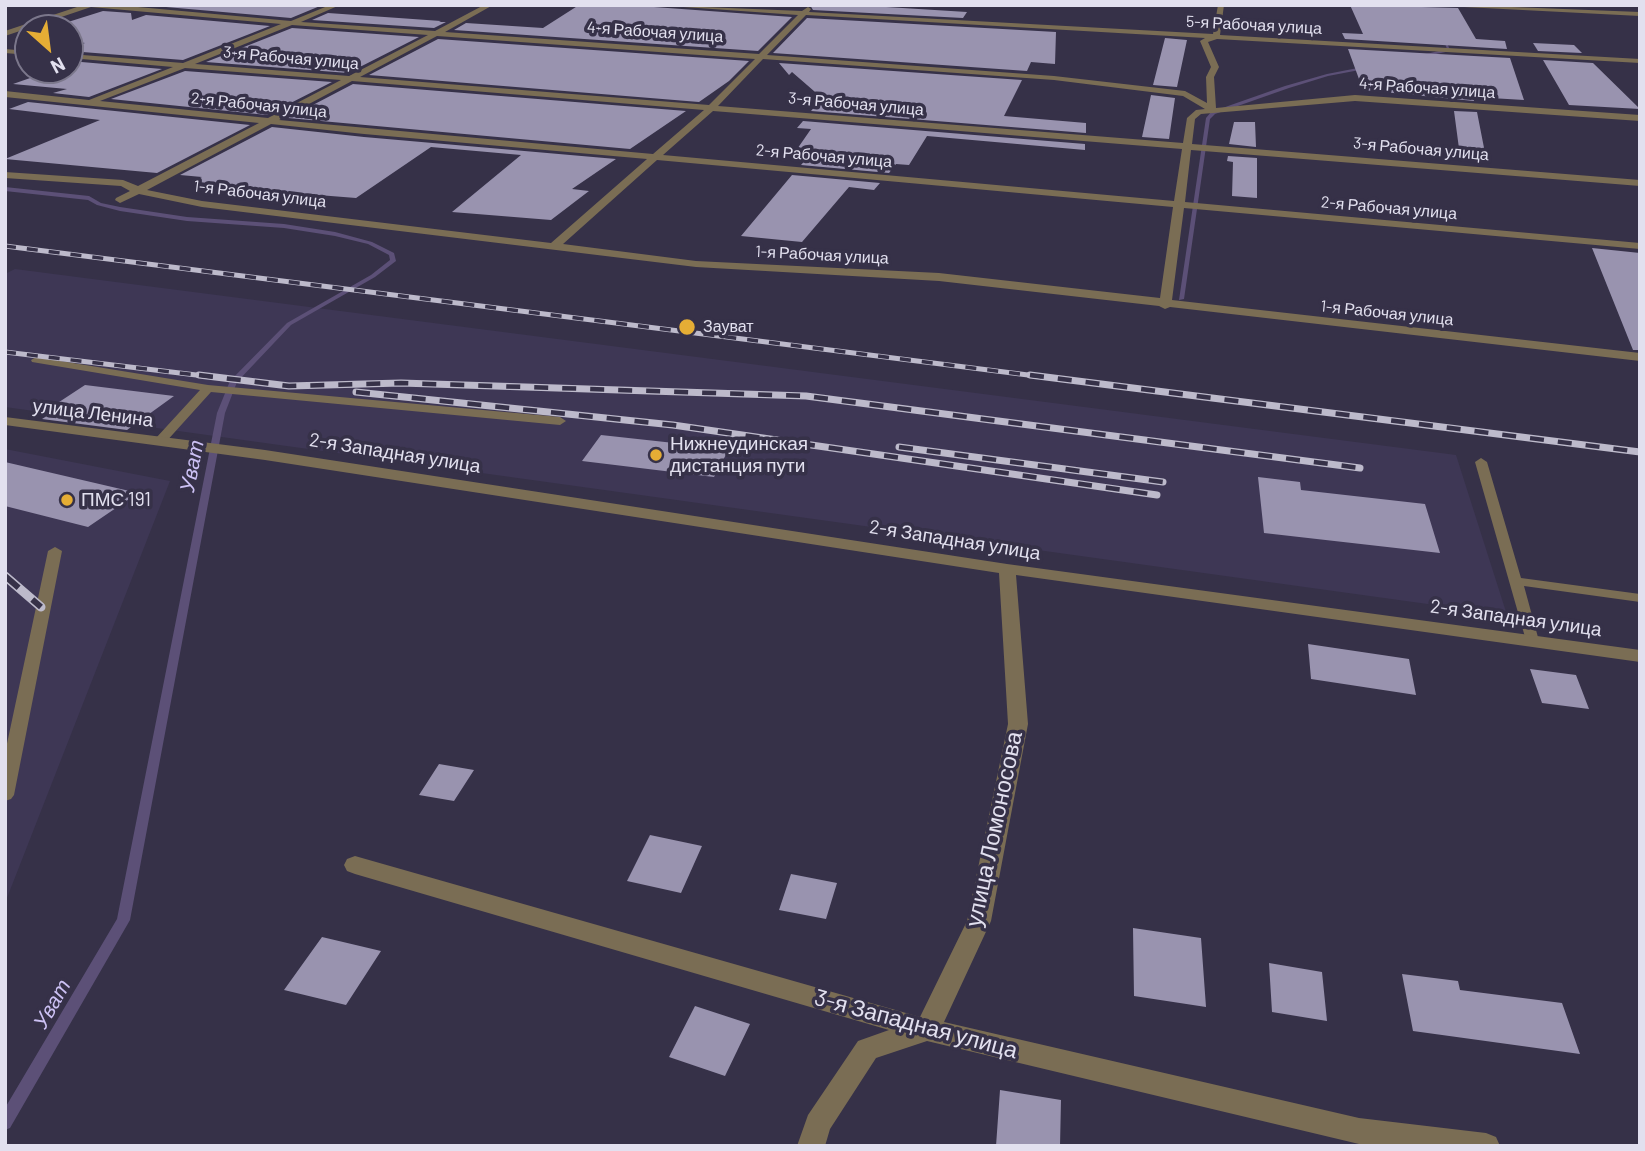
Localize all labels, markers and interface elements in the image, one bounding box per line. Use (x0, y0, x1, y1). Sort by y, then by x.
street label: 5-я Рабочая улица (1185, 12, 1323, 38)
north arrow (14, 14, 84, 84)
street label: 4-я Рабочая улица (586, 18, 724, 46)
street label: 3-я Рабочая улица (222, 42, 360, 74)
text: N (47, 53, 69, 79)
street label: 4-я Рабочая улица (1358, 74, 1496, 102)
street label: 2-я Рабочая улица (190, 88, 328, 122)
street label: 3-я Рабочая улица (787, 88, 925, 120)
street label: 3-я Рабочая улица (1352, 133, 1490, 165)
street label: 2-я Рабочая улица (755, 140, 893, 172)
street label: 1-я Рабочая улица (193, 176, 327, 212)
street label: 2-я Рабочая улица (1320, 192, 1458, 224)
street label: 1-я Рабочая улица (755, 242, 889, 268)
street label: 1-я Рабочая улица (1320, 296, 1454, 330)
marker: Зауват (677, 317, 697, 337)
place label: Зауват (703, 317, 754, 337)
street label: улица Ленина (31, 394, 155, 432)
street label: 2-я Западная улица (308, 428, 482, 478)
place label: Нижнеудинская дистанция пути (670, 433, 808, 477)
water label: Уват (175, 438, 209, 494)
marker: Нижнеудинская дистанция пути (648, 447, 664, 463)
place label: ПМС 191 (81, 489, 151, 511)
marker: ПМС 191 (59, 492, 75, 508)
street label: 2-я Западная улица (868, 515, 1042, 565)
street label: 2-я Западная улица (1429, 595, 1603, 641)
street label: улица Ломоносова (960, 729, 1028, 929)
water label: Уват (28, 975, 76, 1033)
street label: 3-я Западная улица (811, 984, 1021, 1064)

